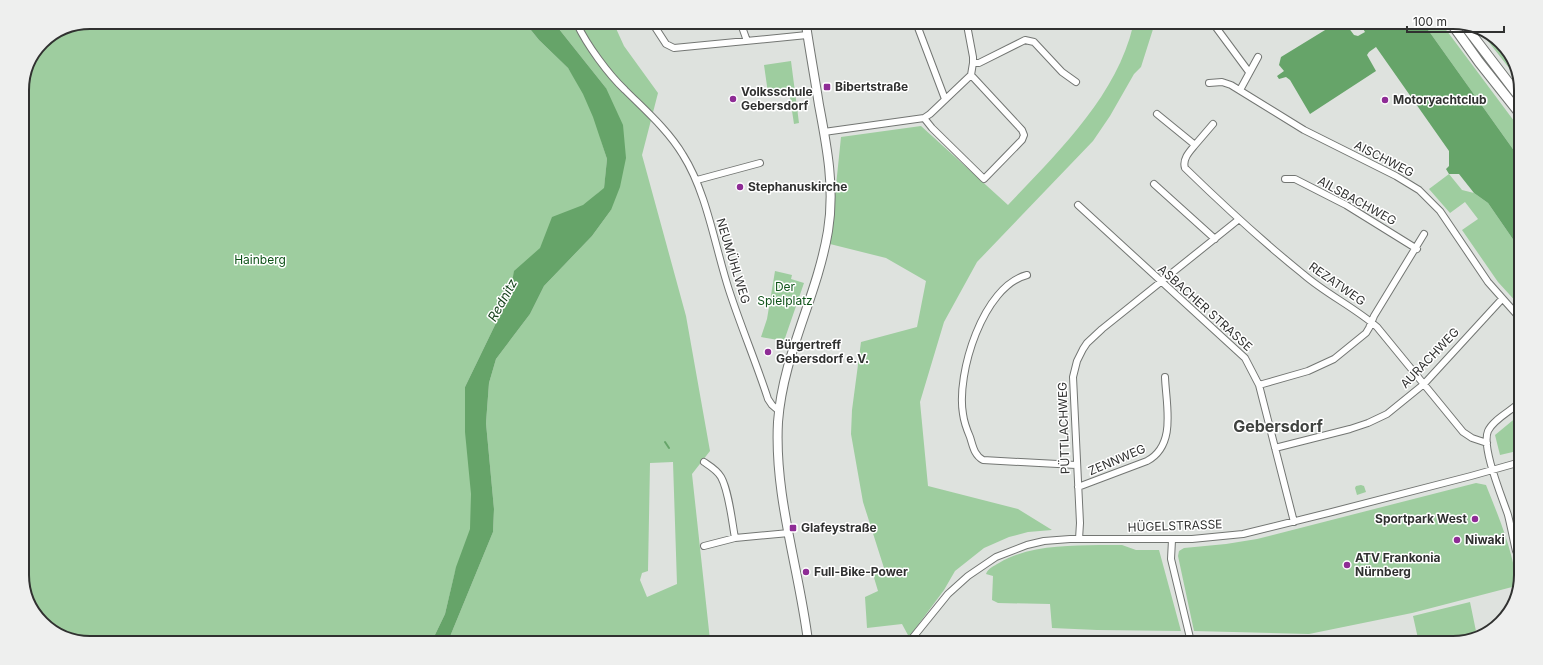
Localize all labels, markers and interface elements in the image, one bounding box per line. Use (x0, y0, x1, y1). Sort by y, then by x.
scale bar (1407, 8, 1504, 34)
text: 100 m (1413, 14, 1447, 29)
place label: Bibertstraße (835, 79, 908, 94)
marker: Bibertstraße (822, 82, 832, 92)
place label: Volksschule Gebersdorf (741, 84, 813, 113)
place label: Motoryachtclub (1393, 92, 1487, 107)
marker: Volksschule Gebersdorf (728, 94, 738, 104)
marker: Motoryachtclub (1380, 95, 1390, 105)
street label: AISCHWEG (1352, 137, 1417, 180)
street label: AILSBACHWEG (1315, 173, 1399, 228)
place label: Stephanuskirche (748, 179, 847, 194)
marker: Stephanuskirche (735, 182, 745, 192)
street label: NEUMÜHLWEG (713, 216, 754, 305)
park label: Hainberg (234, 252, 286, 267)
street label: REZATWEG (1306, 259, 1368, 309)
street label: ASBACHER STRASSE (1155, 261, 1256, 354)
water label: Rednitz (484, 276, 520, 324)
park label: Der Spielplatz (757, 279, 813, 308)
street label: AURACHWEG (1397, 324, 1462, 391)
place label: Bürgertreff Gebersdorf e.V. (776, 337, 869, 366)
marker: Bürgertreff Gebersdorf e.V. (763, 347, 773, 357)
street label: PÜTTLACHWEG (1054, 382, 1073, 474)
district label: Gebersdorf (1233, 416, 1323, 436)
street label: ZENNWEG (1086, 441, 1148, 478)
place label: Sportpark West (1375, 511, 1468, 526)
marker: Sportpark West (1470, 514, 1480, 524)
street label: HÜGELSTRASSE (1127, 516, 1223, 535)
place label: Glafeystraße (801, 520, 877, 535)
marker: Glafeystraße (788, 523, 798, 533)
place label: Niwaki (1465, 532, 1505, 547)
marker: Niwaki (1452, 535, 1462, 545)
place label: ATV Frankonia Nürnberg (1355, 550, 1440, 579)
marker: ATV Frankonia Nürnberg (1342, 560, 1352, 570)
place label: Full-Bike-Power (814, 564, 908, 579)
marker: Full-Bike-Power (801, 567, 811, 577)

